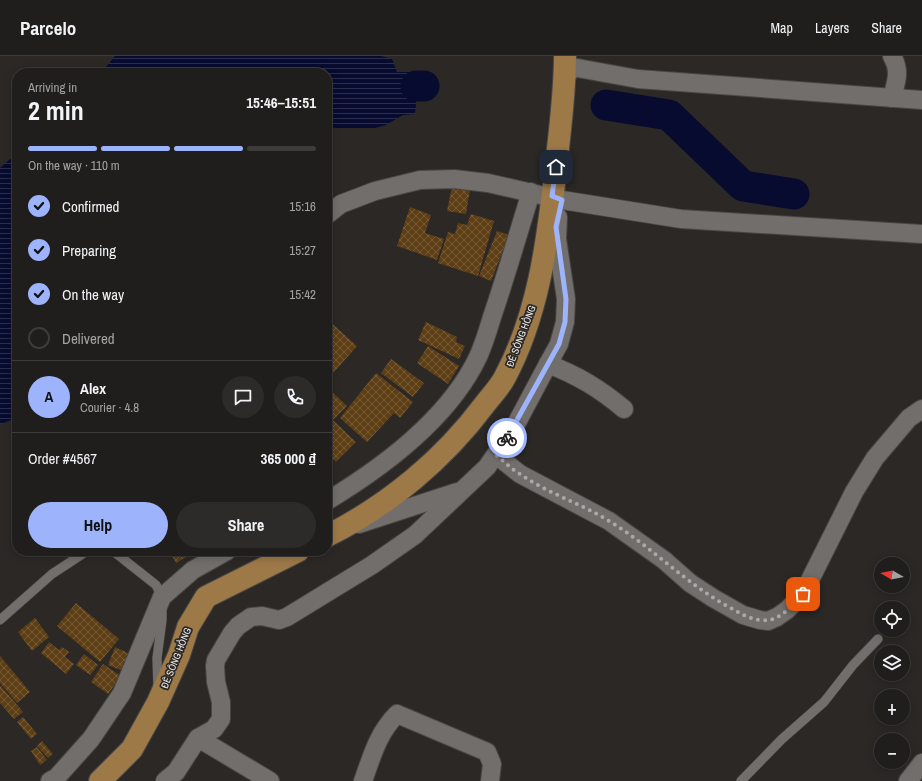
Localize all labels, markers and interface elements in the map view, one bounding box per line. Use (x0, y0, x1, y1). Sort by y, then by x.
text: Parcelo (20, 15, 76, 41)
text: Map (771, 19, 793, 37)
text: Layers (815, 19, 849, 37)
text: Share (871, 19, 902, 37)
text: Arriving in (28, 79, 77, 96)
text: 15:46–15:51 (246, 92, 316, 113)
text: 2 min (28, 93, 84, 128)
pin (539, 150, 573, 184)
icon: home (545, 156, 567, 178)
text: On the way · 110 m (28, 157, 120, 174)
icon: check (28, 195, 50, 217)
text: Confirmed (62, 196, 119, 217)
text: 15:16 (289, 198, 316, 215)
icon: check (28, 239, 50, 261)
text: Preparing (62, 240, 116, 261)
text: 15:27 (289, 242, 316, 259)
icon: check (28, 283, 50, 305)
text: On the way (62, 284, 124, 305)
text: 15:42 (289, 286, 316, 303)
street label: ĐÊ SÔNG HỒNG (502, 303, 539, 369)
text: Delivered (62, 328, 115, 349)
button: chat (222, 376, 264, 418)
button: phone (274, 376, 316, 418)
text: Alex (80, 378, 106, 399)
text: A (45, 386, 53, 407)
text: Courier · 4.8 (80, 399, 139, 416)
courier (487, 418, 527, 458)
icon: bike (496, 427, 518, 449)
text: Order #4567 (28, 448, 97, 469)
text: 365 000 ₫ (261, 448, 316, 469)
button: Help (28, 502, 168, 548)
button: Share (176, 502, 316, 548)
north arrow (874, 557, 910, 593)
map controls (874, 557, 910, 769)
pin (786, 577, 820, 611)
icon: bag (792, 583, 814, 605)
button: locate (874, 601, 910, 637)
street label: ĐÊ SÔNG HỒNG (157, 625, 194, 690)
button: layers (874, 645, 910, 681)
button: + (874, 689, 910, 725)
button: − (874, 733, 910, 769)

